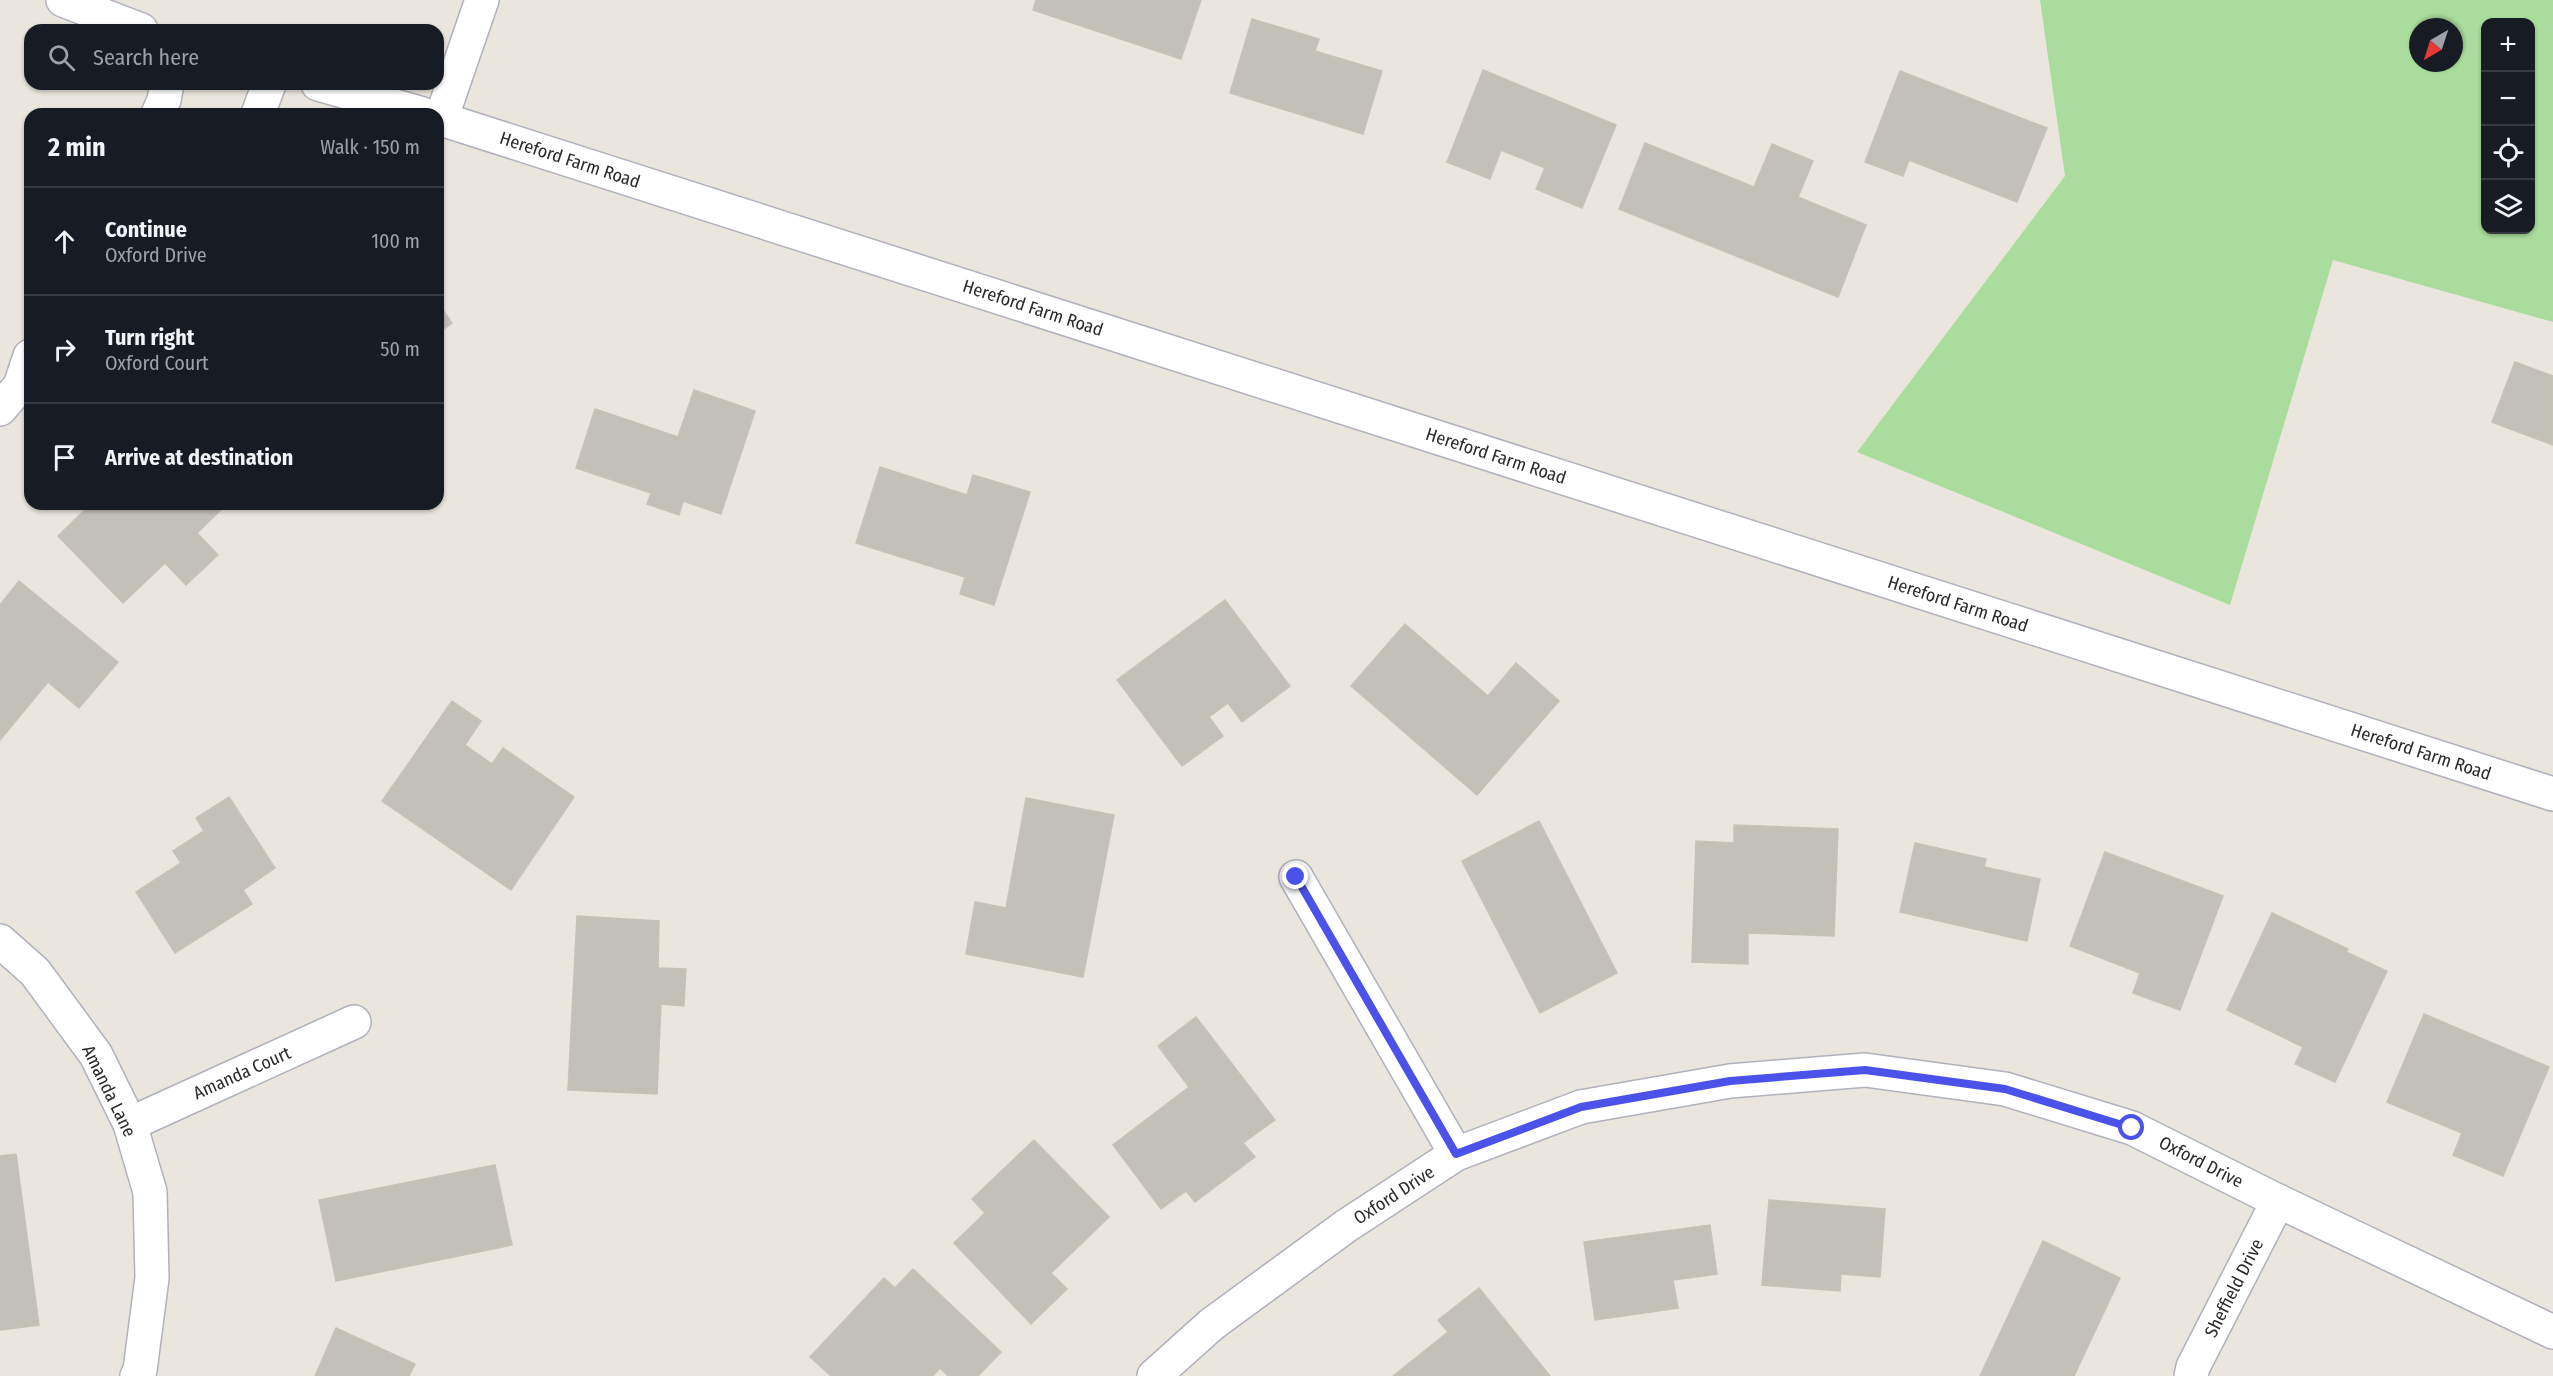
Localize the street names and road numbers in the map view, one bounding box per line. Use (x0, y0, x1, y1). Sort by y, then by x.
street label: Hereford Farm Road (497, 127, 643, 193)
street label: Hereford Farm Road (960, 275, 1106, 341)
street label: Hereford Farm Road (1423, 423, 1569, 489)
street label: Hereford Farm Road (1885, 571, 2031, 637)
street label: Hereford Farm Road (2348, 719, 2494, 785)
street label: Amanda Lane (77, 1042, 141, 1141)
street label: Amanda Court (190, 1042, 294, 1104)
street label: Oxford Drive (2155, 1131, 2247, 1193)
street label: Oxford Drive (1350, 1161, 1438, 1229)
street label: Sheffield Drive (2200, 1235, 2268, 1341)

